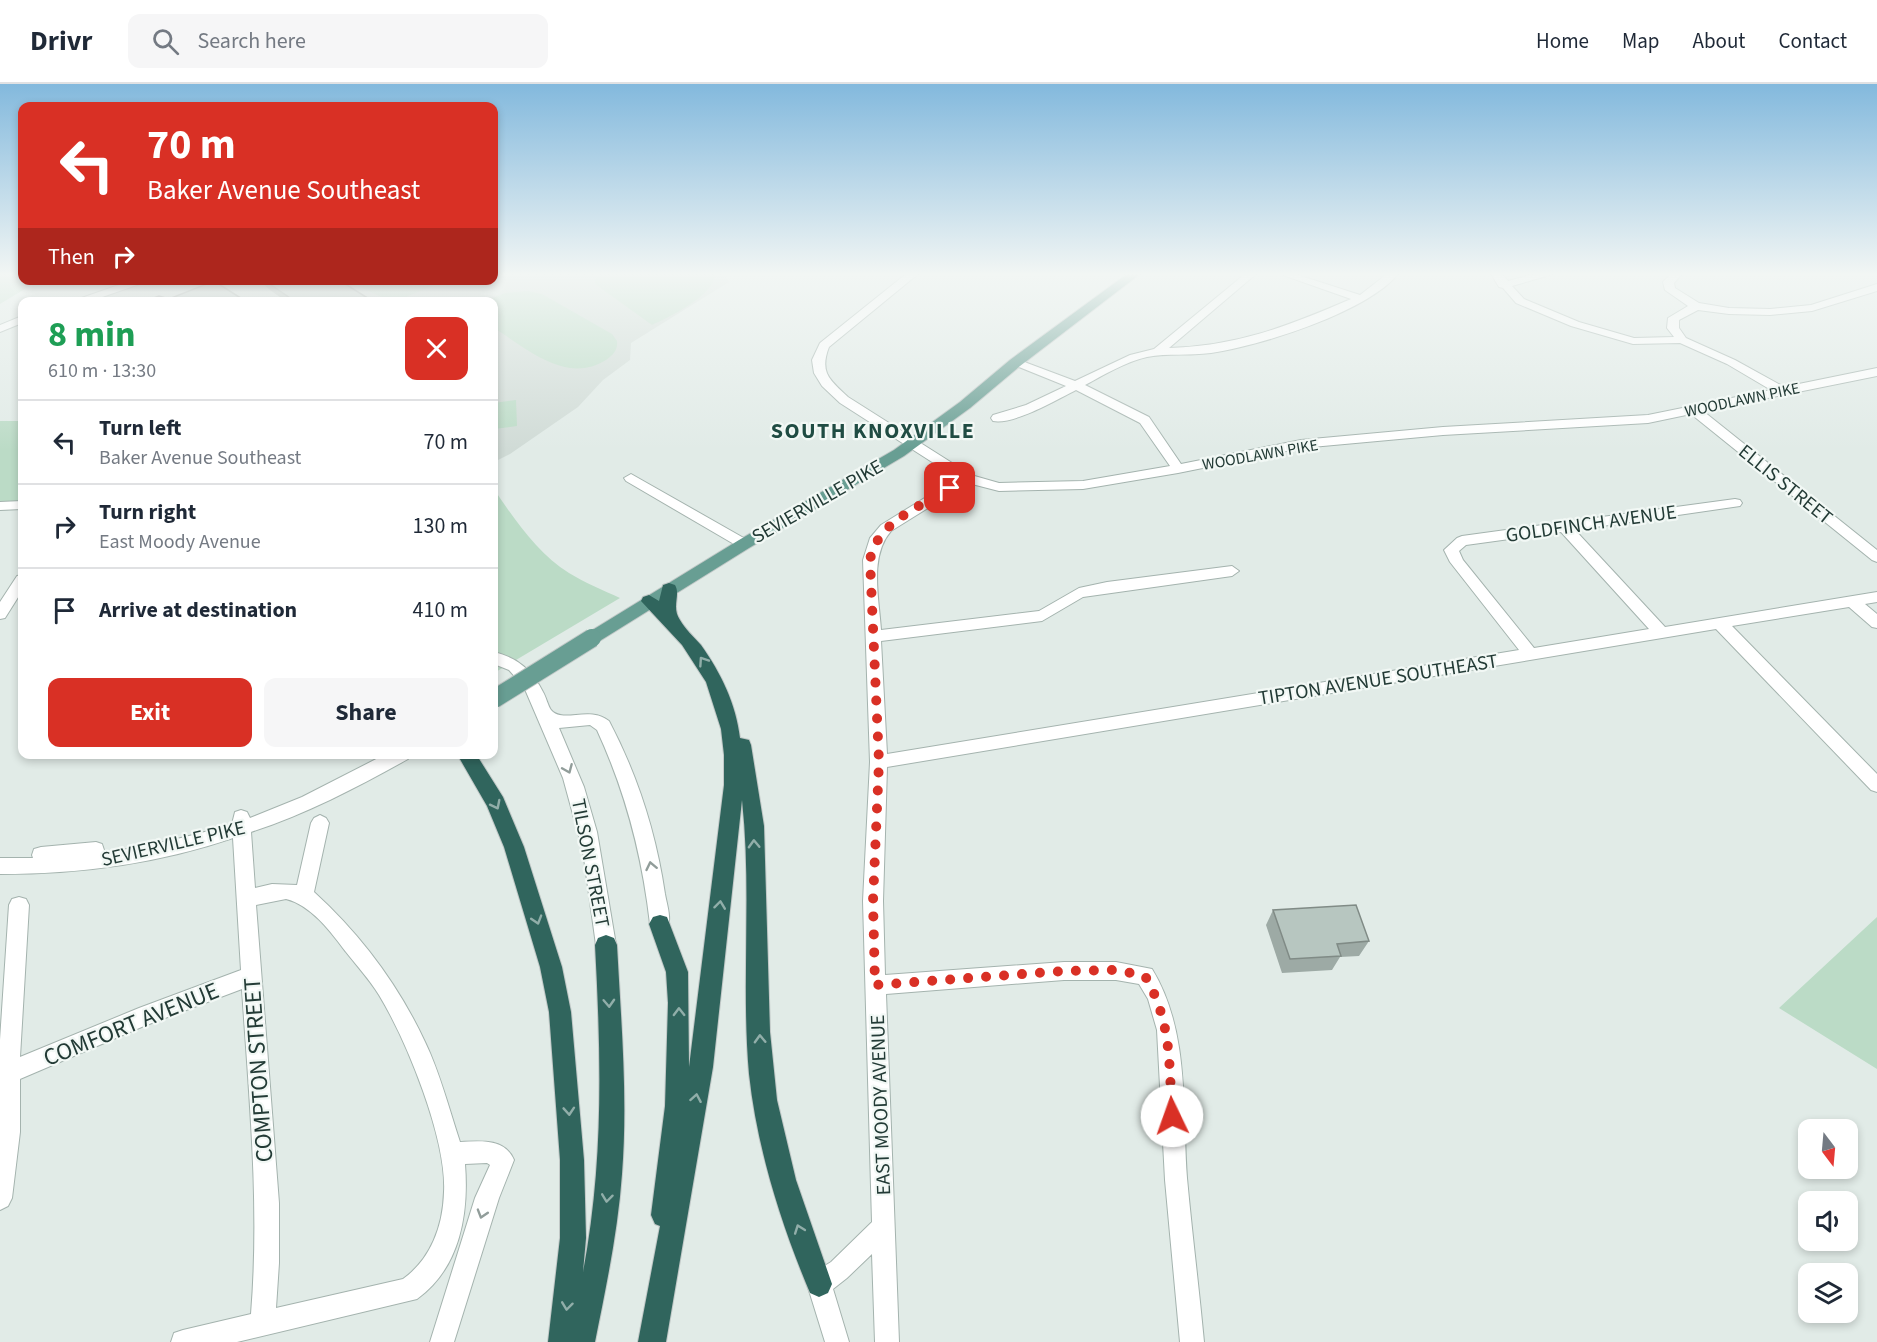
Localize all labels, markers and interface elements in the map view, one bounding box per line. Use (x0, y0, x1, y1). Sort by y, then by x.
search box (128, 14, 548, 68)
text: Drivr (30, 21, 92, 61)
icon: search (149, 25, 182, 58)
text: Search here (197, 25, 306, 57)
text: Home (1536, 26, 1589, 56)
text: Map (1622, 26, 1660, 56)
text: About (1693, 26, 1745, 56)
text: Contact (1778, 26, 1847, 56)
text: 70 m (147, 115, 236, 175)
icon: left (48, 126, 126, 204)
text: Baker Avenue Southeast (147, 171, 420, 210)
icon: right (107, 240, 140, 273)
text: Then (48, 241, 95, 273)
text: 8 min (48, 309, 136, 360)
button: close (405, 317, 468, 380)
text: 610 m · 13:30 (48, 357, 156, 385)
street label: WOODLAWN PIKE (1683, 377, 1802, 423)
text: Turn left (99, 412, 181, 444)
district label: SOUTH KNOXVILLE (771, 415, 975, 447)
icon: left (48, 426, 81, 459)
text: 70 m (423, 426, 468, 458)
street label: WOODLAWN PIKE (1201, 434, 1320, 476)
street label: ELLIS STREET (1732, 438, 1839, 532)
text: Baker Avenue Southeast (99, 444, 301, 472)
street label: SEVIERVILLE PIKE (747, 453, 888, 551)
pin (924, 462, 975, 513)
icon: arrive (933, 471, 966, 504)
text: Turn right (99, 496, 196, 528)
street label: GOLDFINCH AVENUE (1504, 498, 1678, 550)
icon: right (48, 510, 81, 543)
text: 130 m (413, 510, 468, 542)
text: East Moody Avenue (99, 528, 261, 556)
icon: arrive (48, 594, 81, 627)
text: Arrive at destination (99, 594, 297, 626)
text: 410 m (413, 594, 468, 626)
street label: TIPTON AVENUE SOUTHEAST (1256, 647, 1500, 713)
one-way arrow (699, 657, 710, 668)
button: Exit (48, 678, 252, 747)
button: Share (264, 678, 468, 747)
one-way arrow (561, 763, 573, 774)
street label: TILSON STREET (564, 797, 616, 930)
one-way arrow (489, 798, 500, 809)
street label: SEVIERVILLE PIKE (98, 814, 248, 874)
one-way arrow (748, 839, 761, 848)
one-way arrow (645, 861, 658, 871)
one-way arrow (714, 900, 726, 910)
one-way arrow (530, 914, 543, 925)
street label: COMFORT AVENUE (38, 973, 224, 1076)
street label: COMPTON STREET (235, 976, 282, 1163)
one-way arrow (603, 999, 616, 1008)
one-way arrow (673, 1008, 685, 1017)
street label: EAST MOODY AVENUE (864, 1014, 898, 1196)
one-way arrow (754, 1034, 766, 1043)
position arrow (1140, 1084, 1204, 1148)
one-way arrow (689, 1094, 701, 1103)
one-way arrow (563, 1107, 576, 1116)
north arrow (1798, 1119, 1858, 1179)
map controls (1798, 1119, 1858, 1323)
button: sound (1798, 1191, 1858, 1251)
one-way arrow (601, 1193, 614, 1202)
one-way arrow (477, 1208, 489, 1219)
one-way arrow (794, 1224, 807, 1235)
button: layers (1798, 1263, 1858, 1323)
one-way arrow (561, 1301, 574, 1311)

